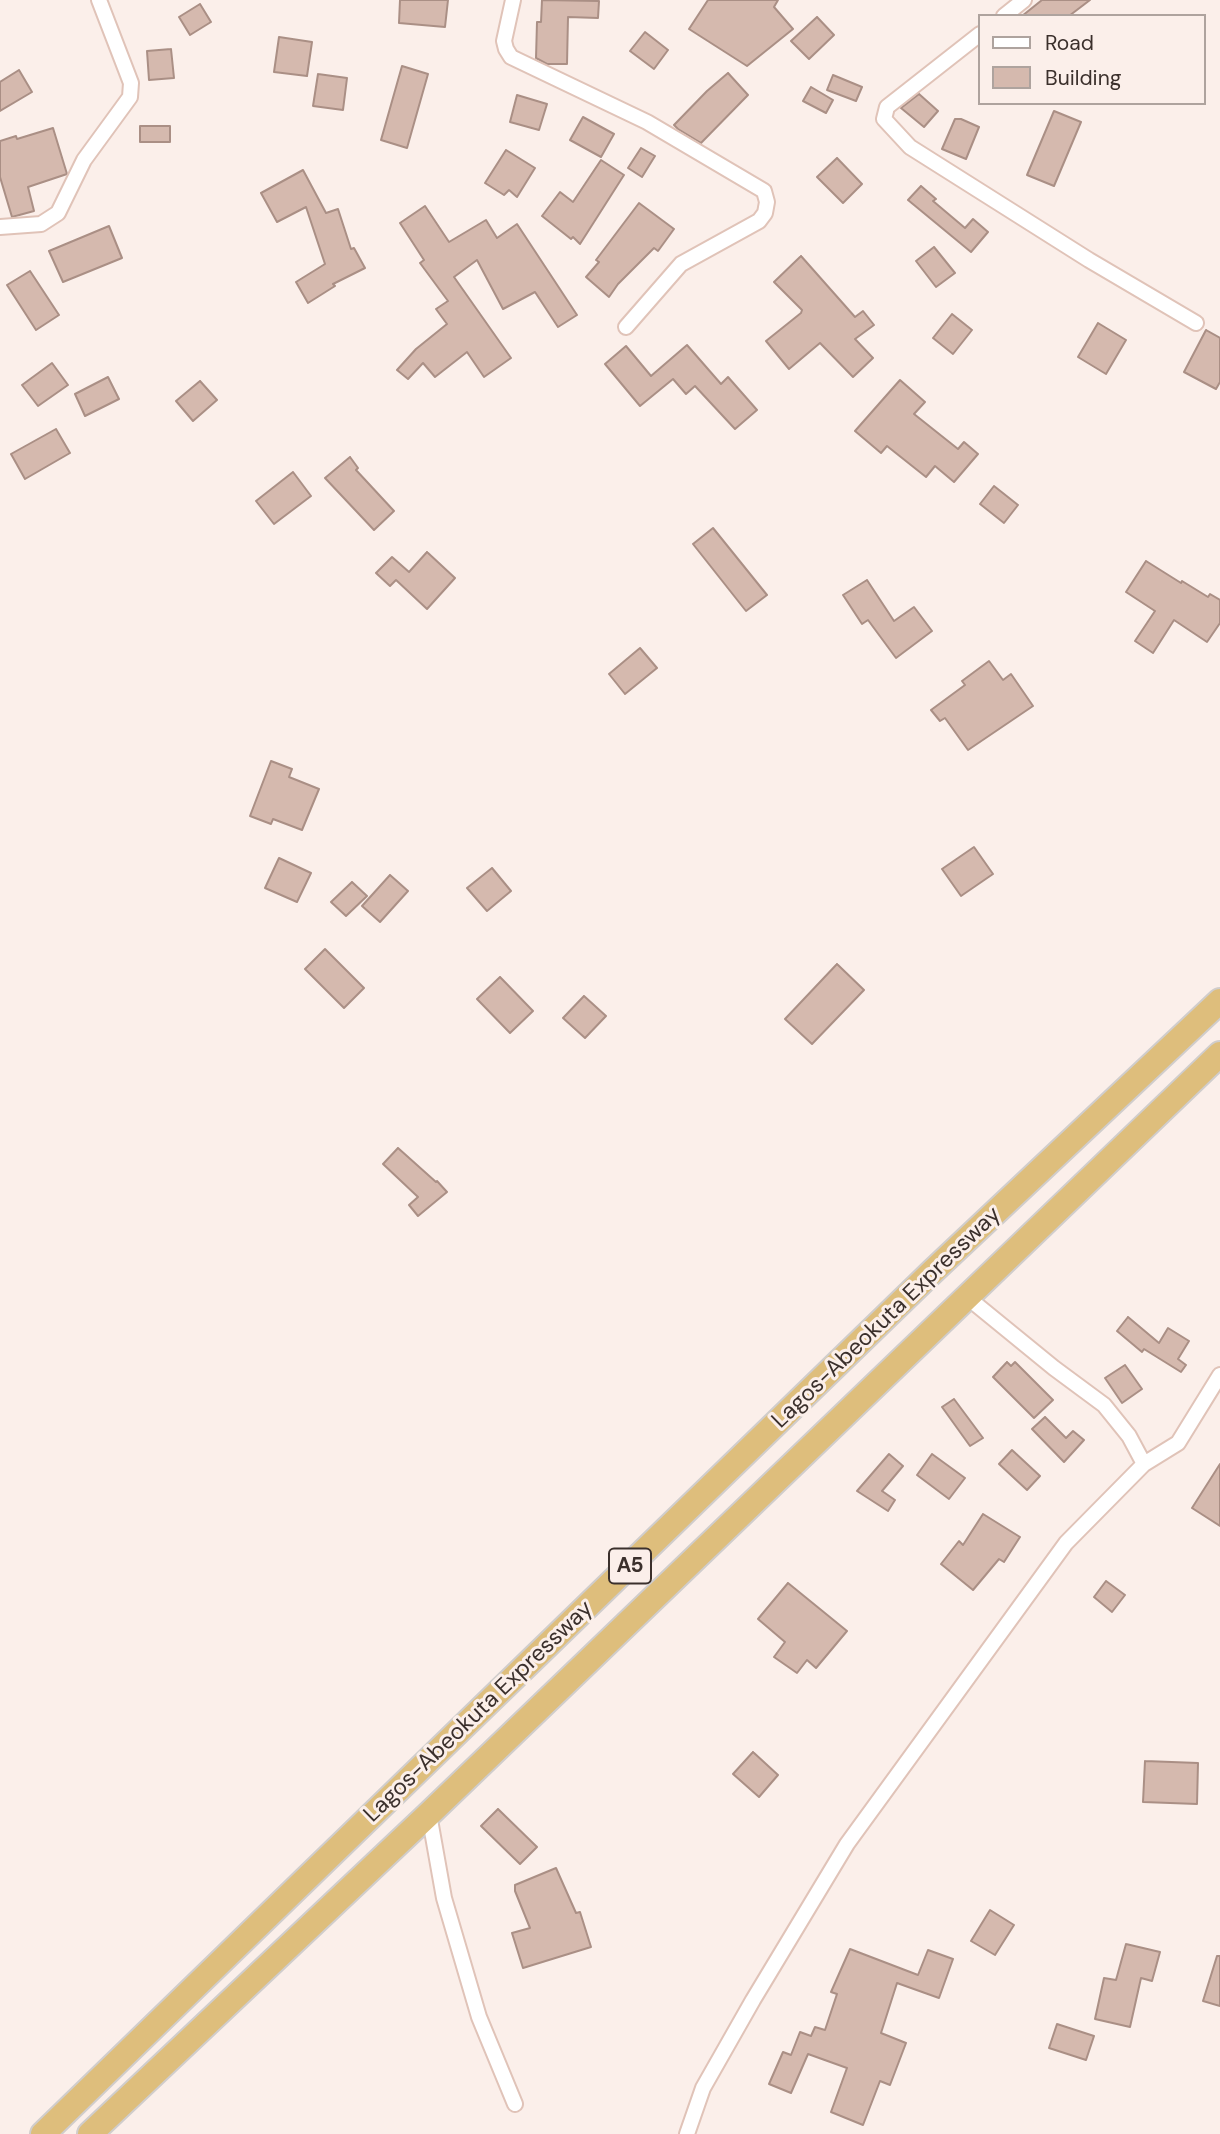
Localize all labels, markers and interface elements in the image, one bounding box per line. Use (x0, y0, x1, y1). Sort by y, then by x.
legend (978, 14, 1206, 105)
text: Road (1045, 29, 1094, 57)
text: Building (1045, 64, 1121, 92)
street label: Lagos-Abeokuta Expressway (767, 1201, 1007, 1435)
road number: A5 (609, 1548, 651, 1584)
street label: Lagos-Abeokuta Expressway (359, 1595, 599, 1829)

